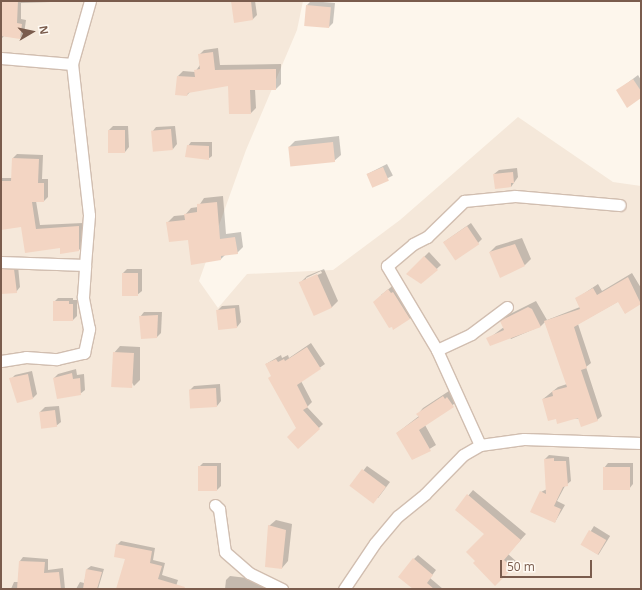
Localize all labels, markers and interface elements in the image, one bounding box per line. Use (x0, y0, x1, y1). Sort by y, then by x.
north arrow (12, 12, 52, 52)
text: N (36, 24, 52, 36)
scale bar (502, 552, 594, 578)
text: 50 m (507, 558, 535, 575)

